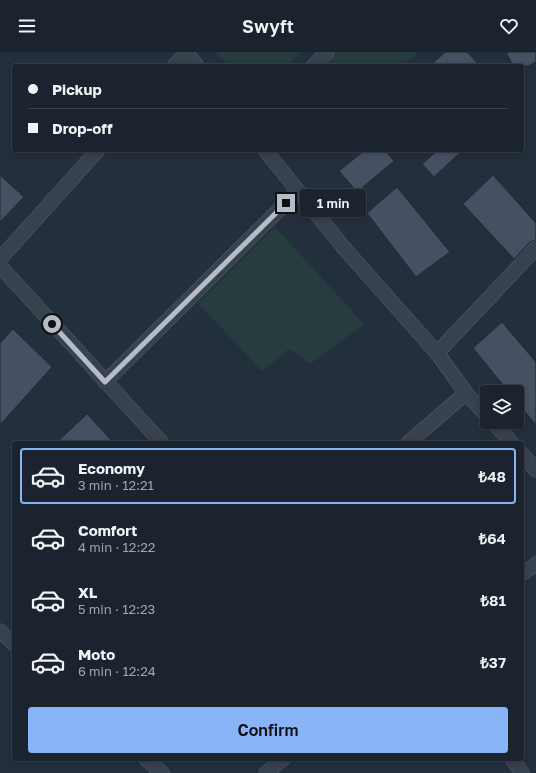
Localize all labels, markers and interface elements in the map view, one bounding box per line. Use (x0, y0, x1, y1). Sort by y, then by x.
icon: menu (16, 15, 38, 37)
text: Swyft (242, 15, 294, 37)
icon: heart (498, 15, 520, 37)
text: Pickup (52, 80, 102, 98)
text: Drop-off (52, 119, 112, 137)
callout: 1 min (300, 189, 366, 217)
route end (277, 194, 295, 212)
text: 1 min (317, 195, 349, 211)
route start (43, 315, 61, 333)
map controls (480, 385, 524, 429)
button: layers (480, 385, 524, 429)
icon: car (30, 458, 66, 494)
text: Economy (78, 459, 145, 477)
text: ₺48 (479, 467, 506, 485)
text: 3 min · 12:21 (78, 477, 154, 493)
icon: car (30, 520, 66, 556)
text: Comfort (78, 521, 137, 539)
text: ₺64 (479, 529, 506, 547)
text: 4 min · 12:22 (78, 539, 155, 555)
icon: car (30, 582, 66, 618)
text: XL (78, 583, 97, 601)
text: ₺81 (480, 591, 506, 609)
text: 5 min · 12:23 (78, 601, 155, 617)
icon: car (30, 644, 66, 680)
text: Moto (78, 645, 115, 663)
text: ₺37 (480, 653, 506, 671)
text: 6 min · 12:24 (78, 663, 156, 679)
button: Confirm (28, 707, 508, 753)

